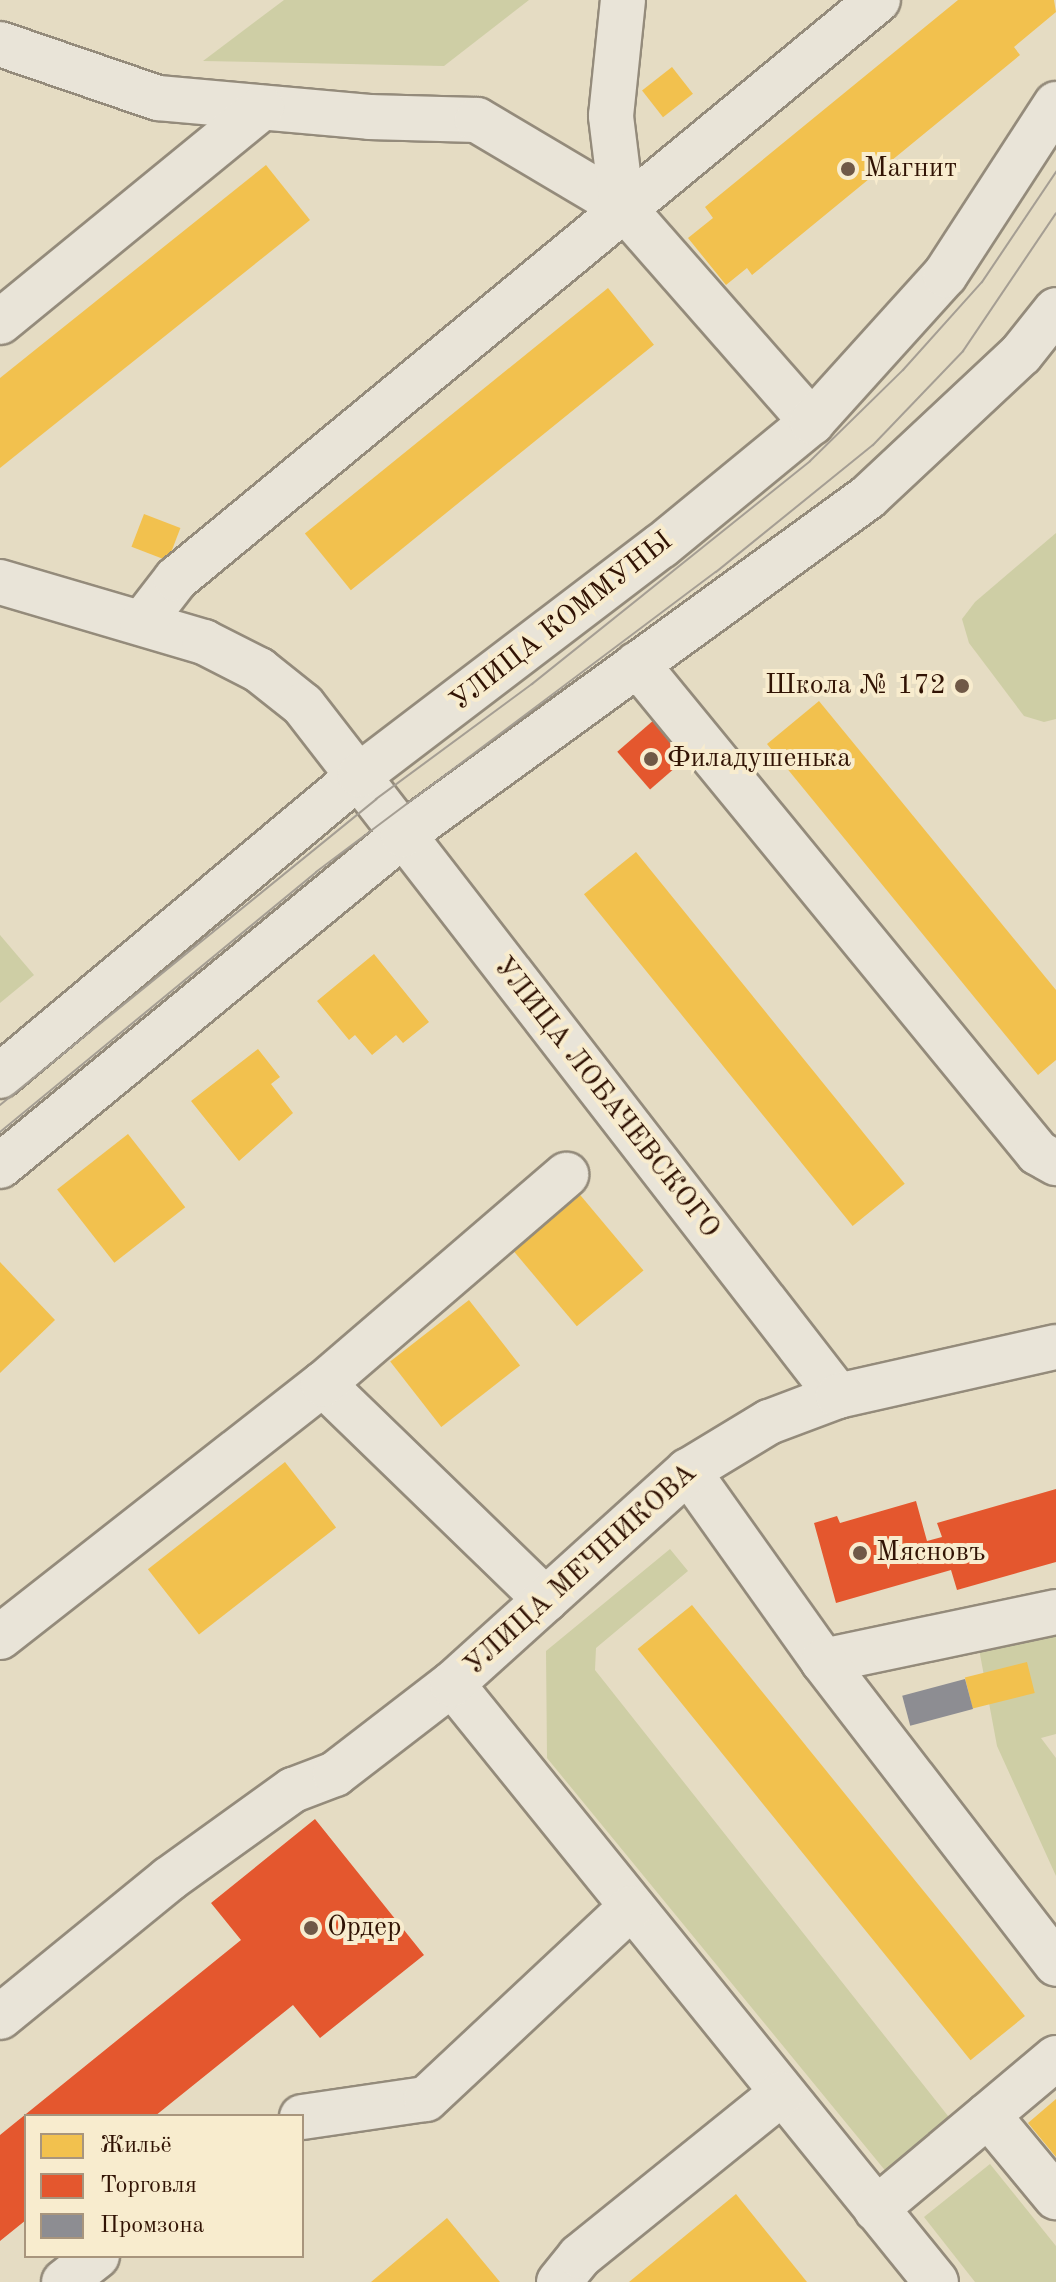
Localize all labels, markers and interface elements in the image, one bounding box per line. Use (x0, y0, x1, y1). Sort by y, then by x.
place label: Магнит (864, 152, 957, 186)
marker: Магнит (839, 160, 857, 178)
street label: УЛИЦА КОММУНЫ (444, 525, 680, 719)
place label: Школа № 172 (765, 669, 946, 703)
marker: Школа № 172 (953, 677, 971, 695)
place label: Филадушенька (667, 742, 851, 776)
marker: Филадушенька (642, 750, 660, 768)
street label: УЛИЦА ЛОБАЧЕВСКОГО (486, 951, 726, 1245)
street label: УЛИЦА МЕЧНИКОВА (458, 1457, 704, 1683)
place label: Мясновъ (876, 1536, 985, 1570)
marker: Мясновъ (851, 1544, 869, 1562)
place label: Ордер (327, 1911, 401, 1945)
marker: Ордер (302, 1919, 320, 1937)
legend (24, 2114, 304, 2258)
text: Жильё (100, 2134, 171, 2158)
text: Торговля (100, 2174, 197, 2198)
text: Промзона (100, 2214, 204, 2238)

